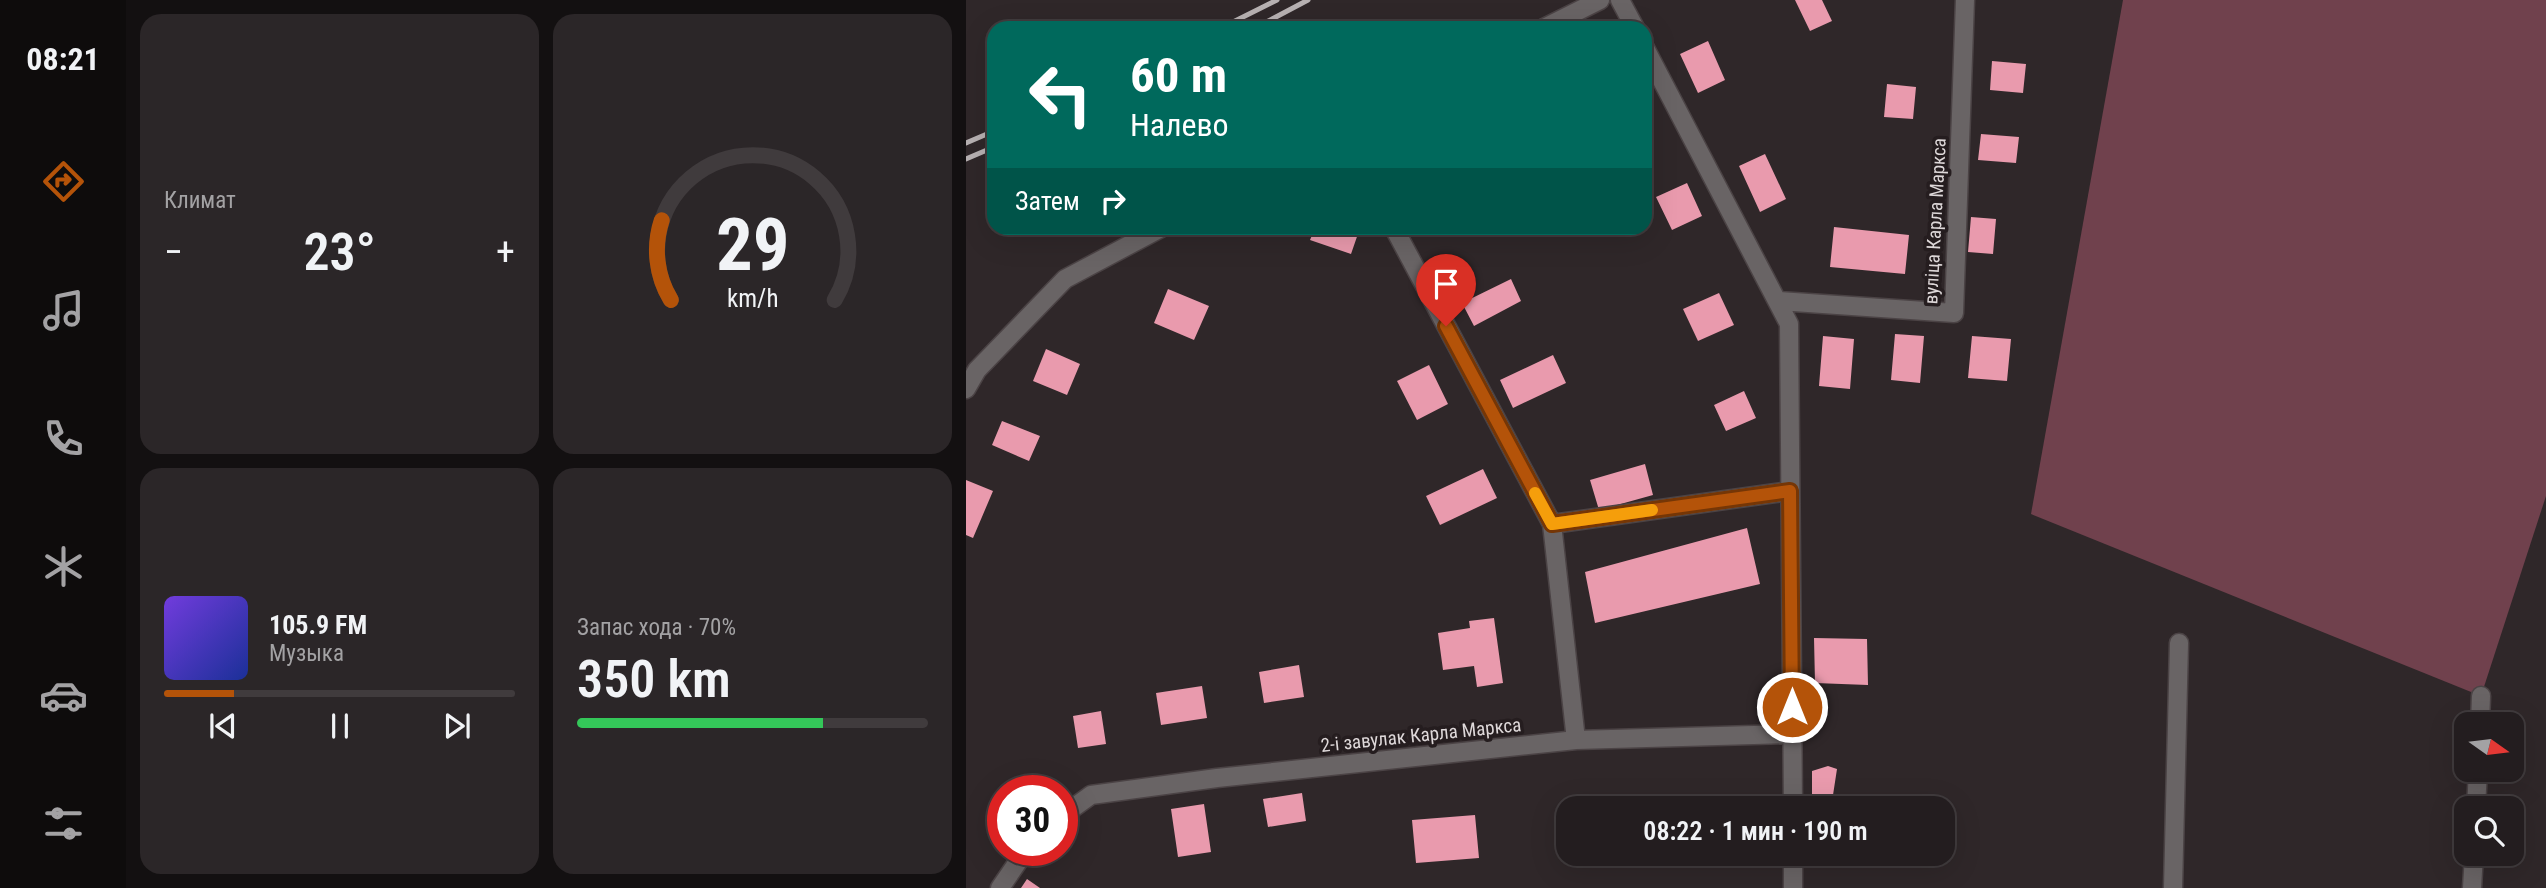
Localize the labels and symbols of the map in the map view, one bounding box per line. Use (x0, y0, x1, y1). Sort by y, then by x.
street label: вуліца Карла Маркса (1919, 137, 1951, 305)
pin (1416, 254, 1476, 326)
position arrow (1755, 670, 1829, 744)
north arrow (2454, 712, 2524, 782)
street label: 2-і завулак Карла Маркса (1320, 713, 1522, 757)
speed limit sign: 30 (987, 775, 1078, 866)

